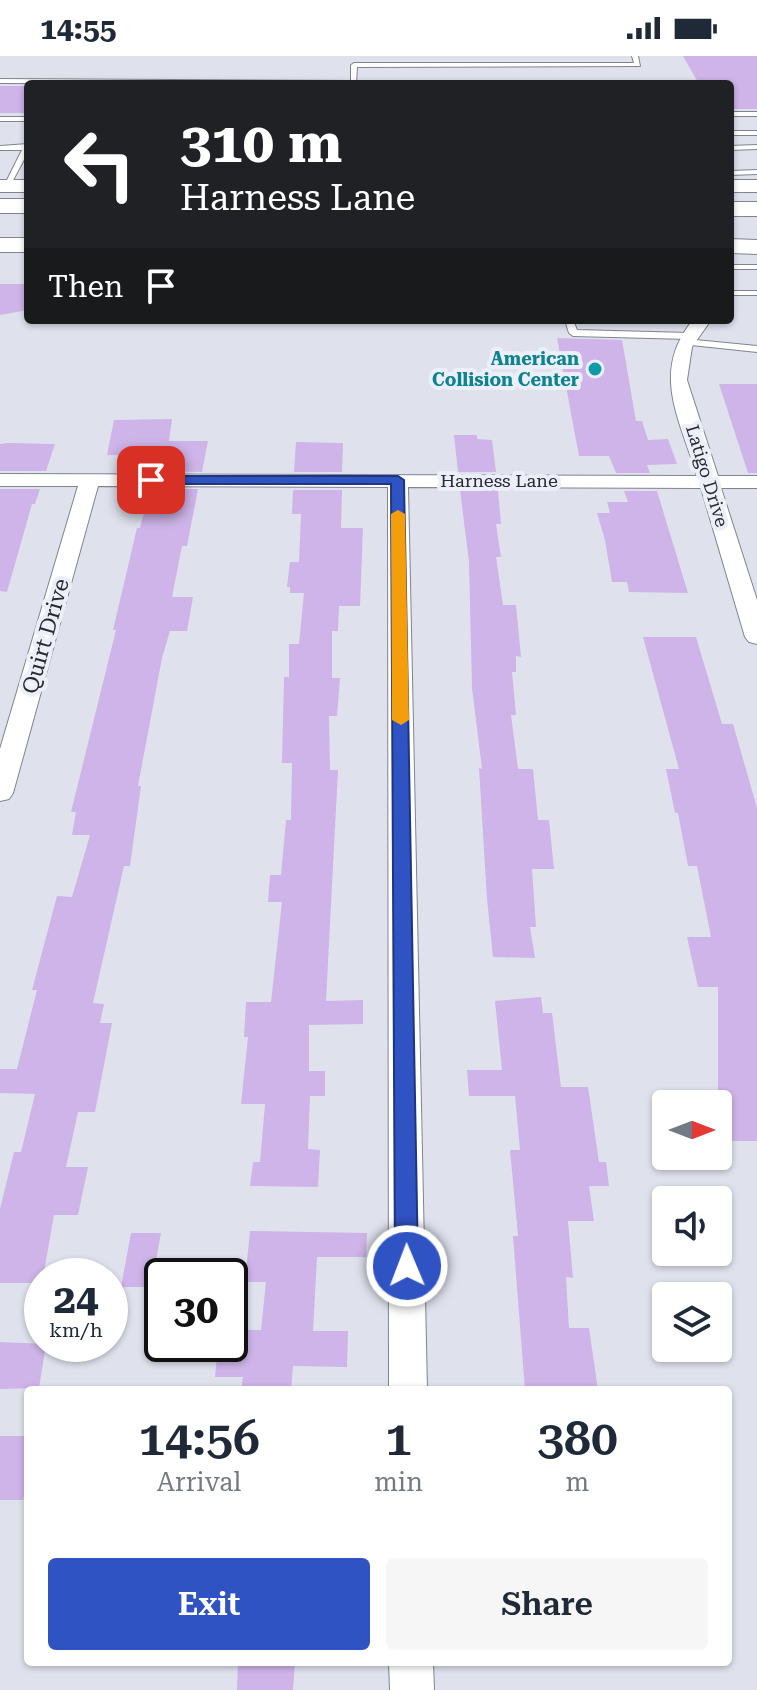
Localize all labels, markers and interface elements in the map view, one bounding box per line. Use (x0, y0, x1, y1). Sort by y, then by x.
text: 14:55 (40, 11, 117, 46)
text: 310 m (180, 110, 342, 176)
icon: left (48, 112, 152, 216)
text: Harness Lane (180, 177, 415, 219)
icon: arrive (139, 264, 183, 308)
text: Then (48, 269, 123, 304)
place label: American Collision Center (432, 348, 579, 390)
marker: American Collision Center (586, 360, 604, 378)
street label: Latigo Drive (682, 422, 733, 530)
pin (117, 446, 185, 514)
icon: arrive (129, 458, 173, 502)
street label: Harness Lane (440, 470, 558, 491)
street label: Quirt Drive (17, 576, 74, 697)
north arrow (652, 1090, 732, 1170)
map controls (652, 1090, 732, 1362)
button: sound (652, 1186, 732, 1266)
position arrow (365, 1224, 449, 1308)
speed limit sign: 30 (144, 1258, 248, 1362)
text: 24 (54, 1276, 98, 1323)
button: layers (652, 1282, 732, 1362)
text: km/h (49, 1318, 103, 1342)
text: 14:56 (138, 1411, 260, 1467)
text: 1 (385, 1411, 412, 1467)
text: 380 (537, 1411, 618, 1467)
text: Arrival (157, 1467, 241, 1497)
text: min (374, 1467, 423, 1497)
text: m (566, 1467, 589, 1497)
button: Exit (48, 1558, 370, 1650)
button: Share (386, 1558, 708, 1650)

